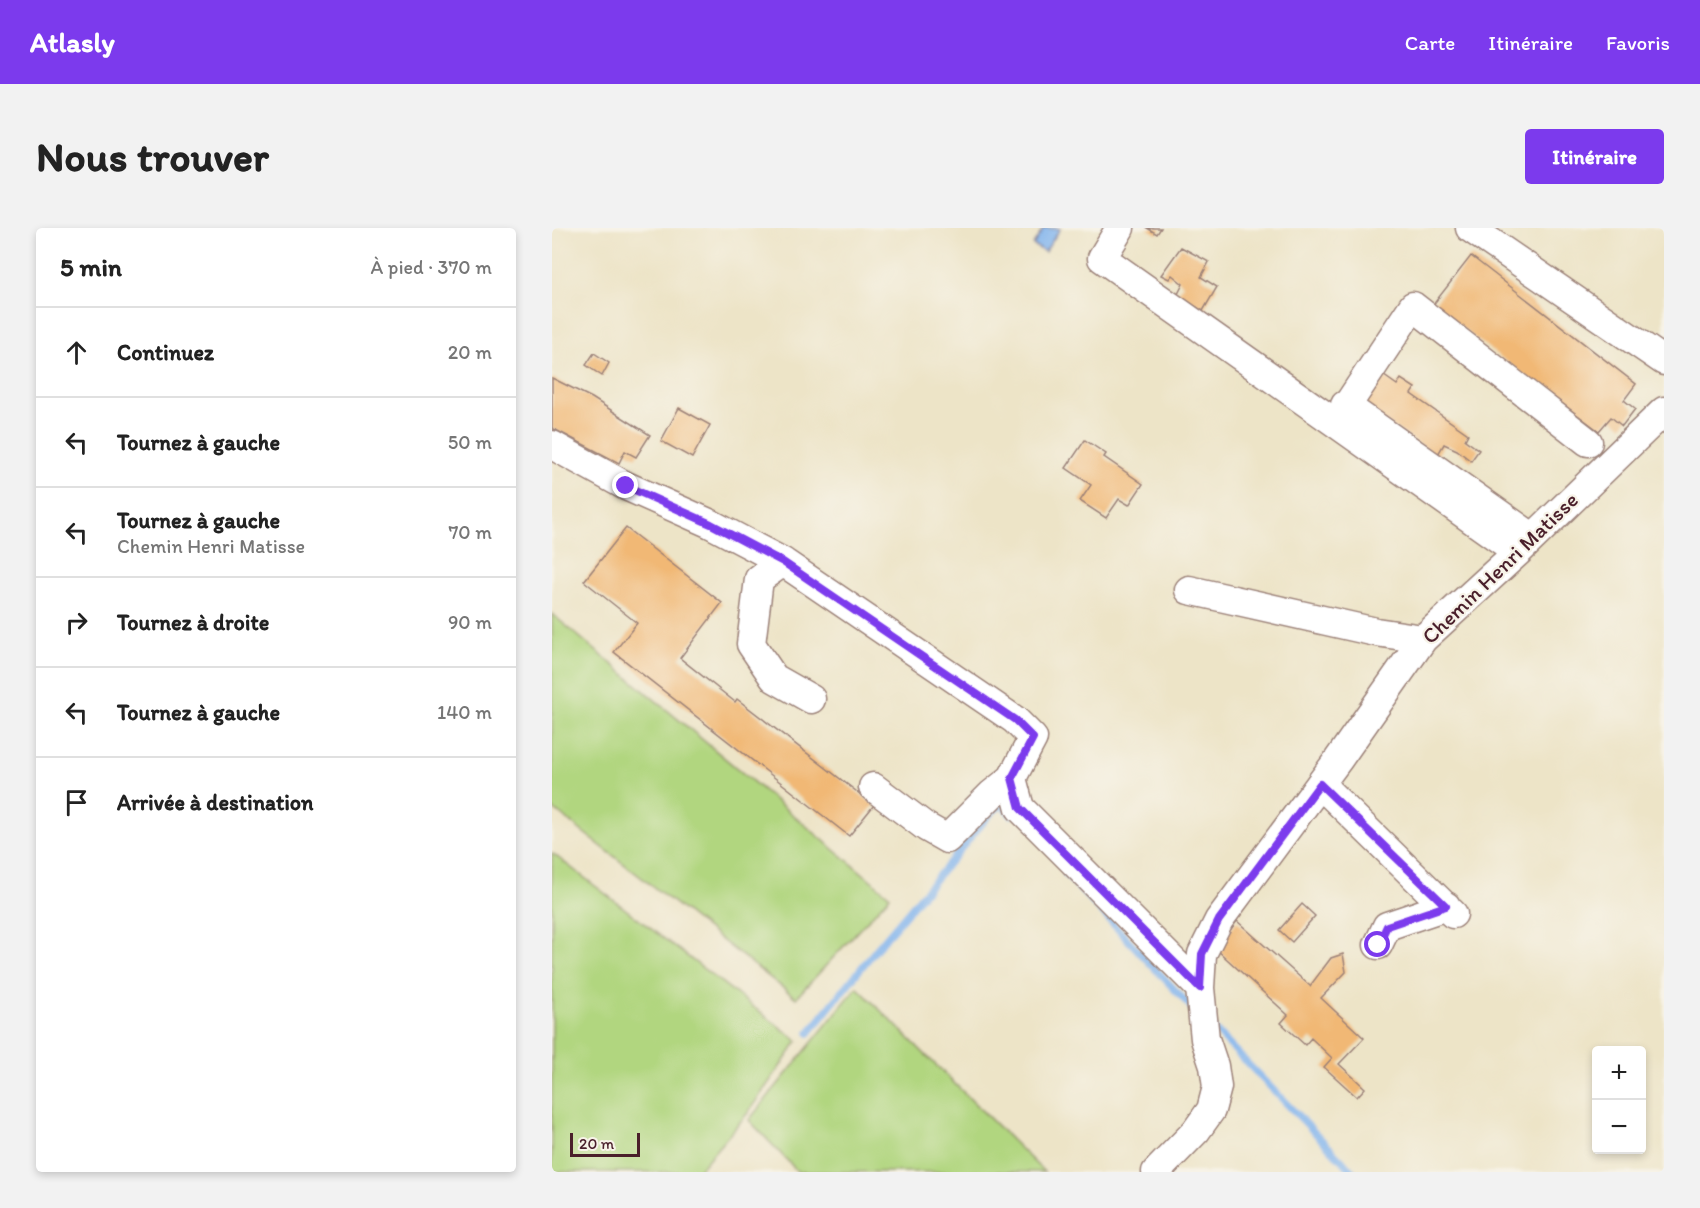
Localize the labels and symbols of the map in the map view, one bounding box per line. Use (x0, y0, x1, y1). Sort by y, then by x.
route end (612, 472, 638, 498)
street label: Chemin Henri Matisse (1416, 486, 1584, 650)
route start (1364, 931, 1390, 957)
scale bar (570, 1130, 640, 1158)

